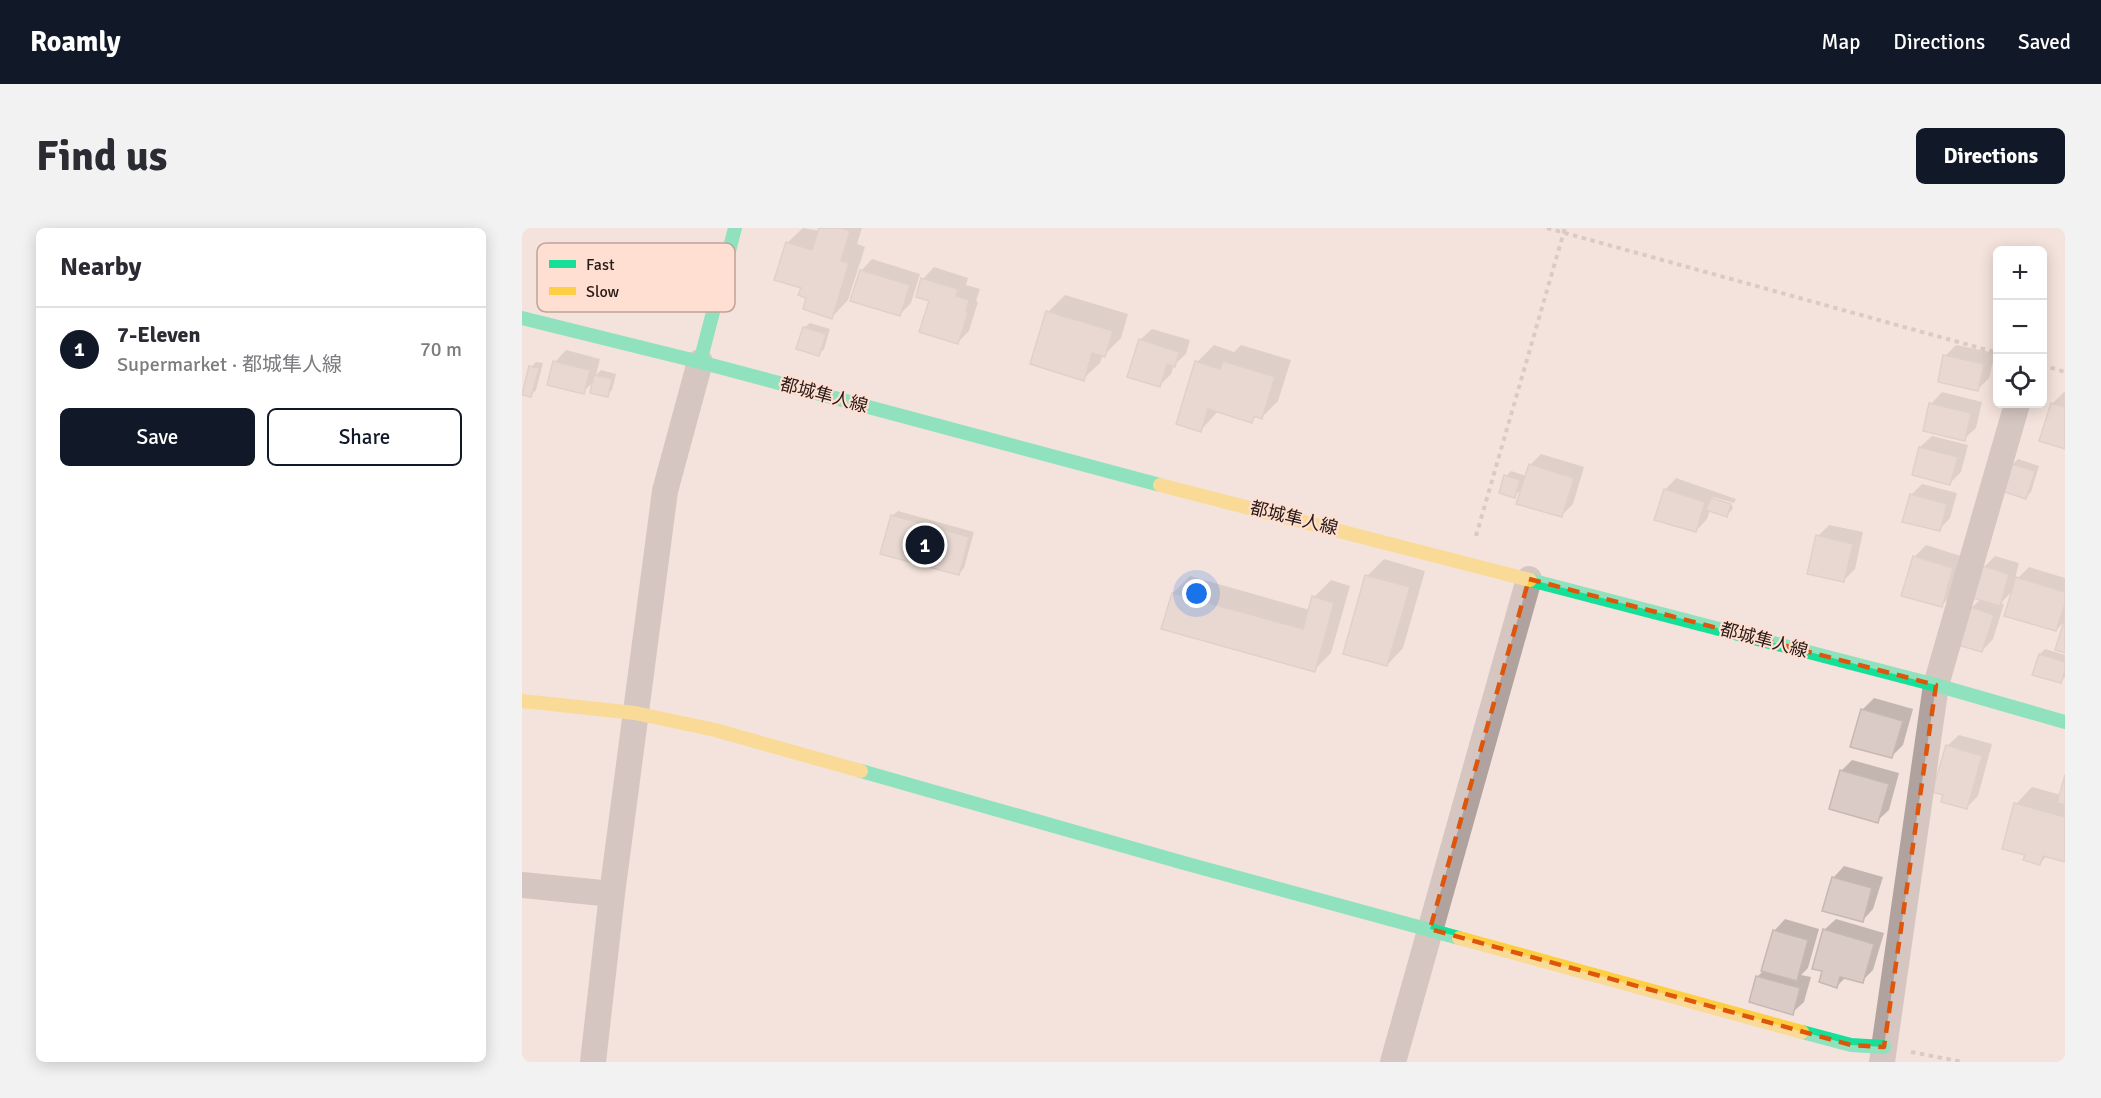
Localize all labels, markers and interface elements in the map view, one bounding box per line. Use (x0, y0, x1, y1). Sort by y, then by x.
text: Roamly (30, 25, 121, 59)
text: Map (1822, 29, 1860, 55)
text: Directions (1893, 29, 1985, 55)
text: Saved (2018, 29, 2071, 55)
button: Directions (1916, 128, 2065, 184)
text: Find us (36, 131, 167, 182)
legend (537, 243, 735, 312)
map controls (1993, 246, 2047, 408)
button: + (1993, 246, 2047, 300)
text: Nearby (60, 251, 141, 283)
text: Fast (586, 255, 615, 275)
text: Slow (586, 282, 620, 302)
button: − (1993, 300, 2047, 354)
text: 7-Eleven (117, 321, 200, 348)
text: 1 (74, 337, 85, 362)
text: 70 m (420, 337, 462, 362)
text: Supermarket · 都城隼人線 (117, 352, 342, 377)
button: locate (1993, 354, 2047, 408)
street label: 都城隼人線 (778, 373, 870, 417)
button: Save (60, 408, 255, 466)
button: Share (267, 408, 462, 466)
street label: 都城隼人線 (1248, 496, 1340, 540)
pin: 1 (906, 522, 944, 568)
your location (1182, 579, 1211, 608)
street label: 都城隼人線 (1718, 618, 1810, 662)

